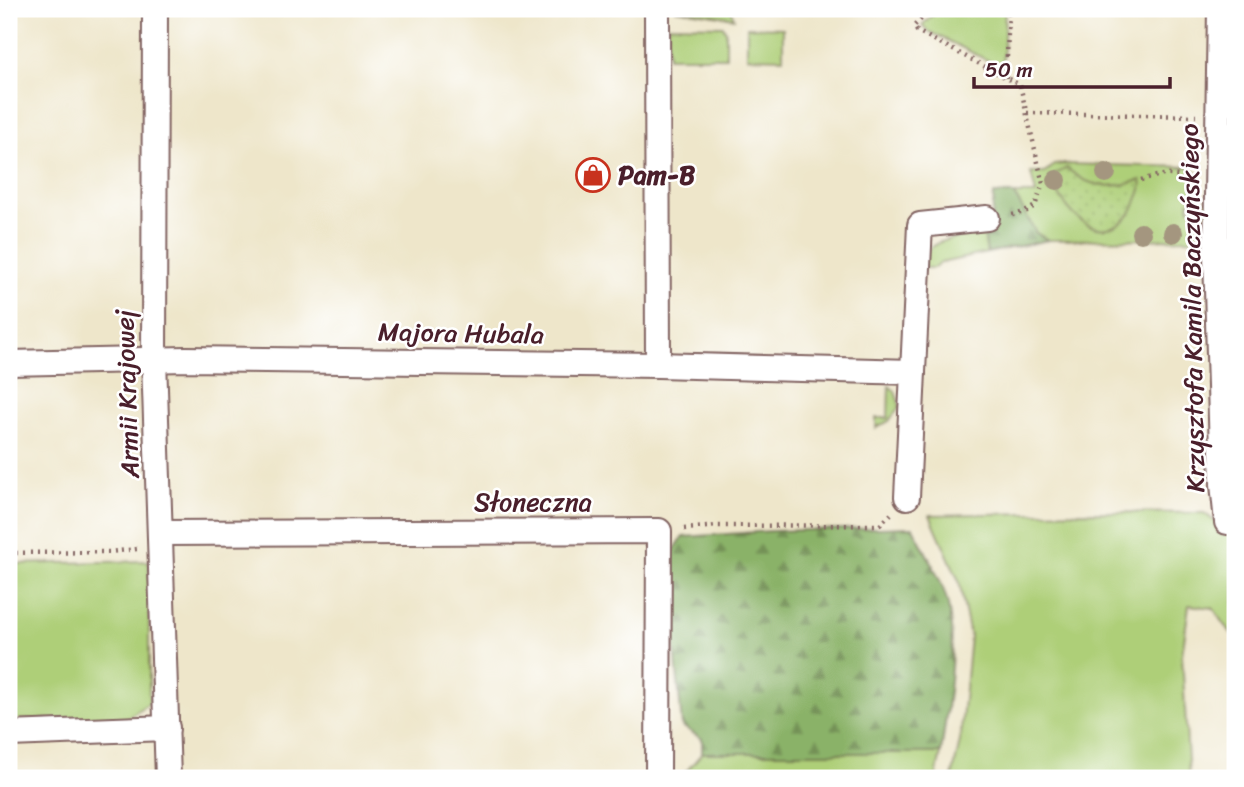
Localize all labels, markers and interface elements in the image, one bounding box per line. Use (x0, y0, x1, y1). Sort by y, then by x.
scale bar (974, 46, 1170, 90)
text: 50 m (985, 51, 1033, 89)
street label: Krzysztofa Kamila Baczyńskiego (1166, 123, 1218, 493)
place label: Pam-B (618, 152, 696, 198)
shop icon: Pam-B (574, 156, 612, 194)
street label: Armii Krajowej (101, 307, 153, 480)
street label: Majora Hubala (378, 309, 544, 357)
street label: Słoneczna (474, 479, 592, 525)

